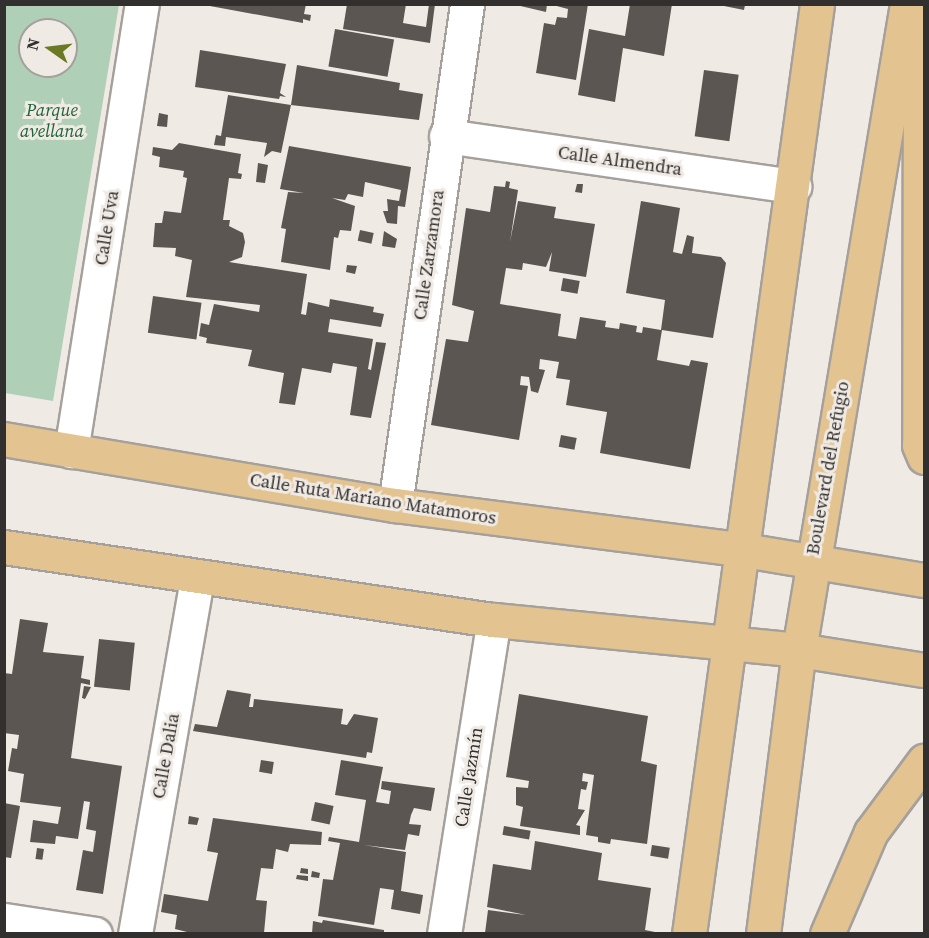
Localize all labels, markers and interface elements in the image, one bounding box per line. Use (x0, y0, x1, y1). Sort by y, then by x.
north arrow (18, 18, 78, 78)
text: N (20, 36, 45, 52)
park label: Parque avellana (20, 100, 84, 142)
street label: Calle Almendra (557, 142, 683, 180)
street label: Calle Uva (90, 189, 124, 267)
street label: Calle Zarzamora (409, 189, 449, 321)
street label: Boulevard del Refugio (802, 379, 854, 557)
street label: Calle Ruta Mariano Matamoros (248, 469, 498, 529)
street label: Calle Dalia (148, 712, 184, 800)
street label: Calle Jazmín (450, 726, 488, 828)

